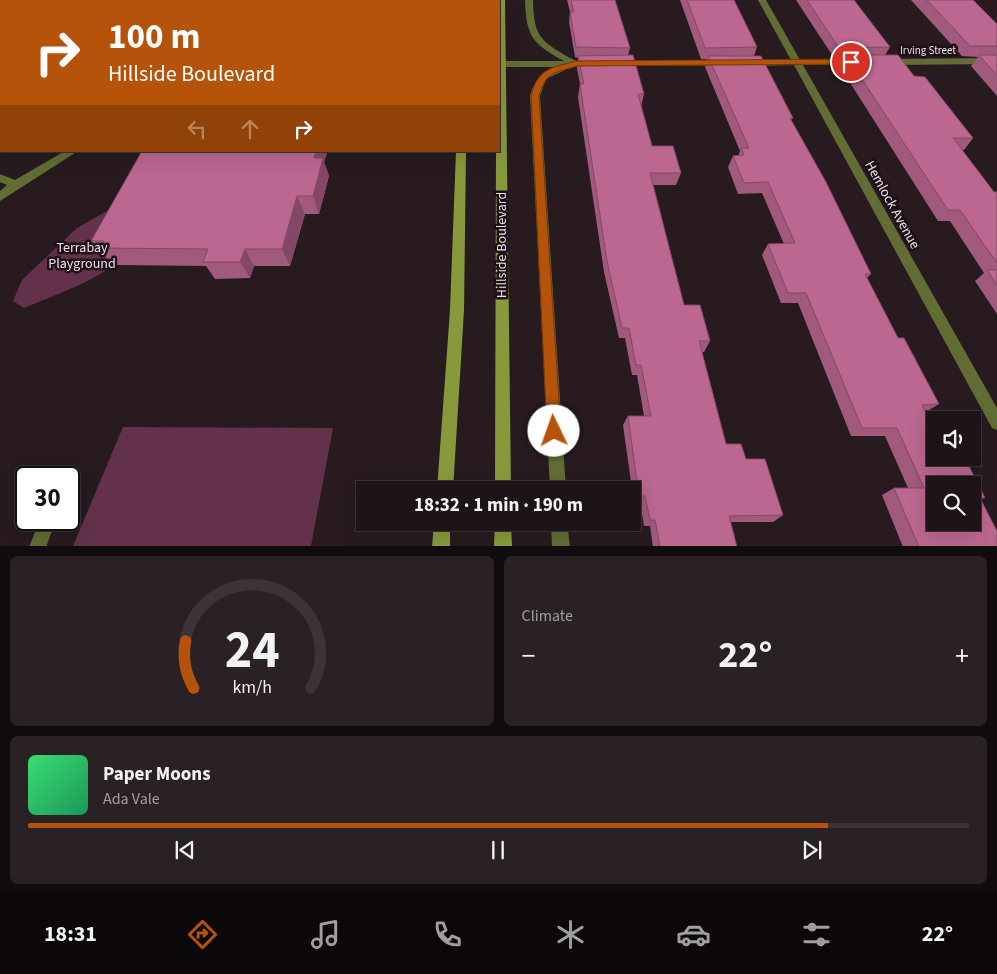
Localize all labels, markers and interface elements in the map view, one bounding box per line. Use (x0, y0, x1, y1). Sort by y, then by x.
text: 100 m (108, 12, 200, 62)
icon: right (25, 20, 90, 85)
pin (830, 41, 872, 83)
street label: Irving Street (900, 43, 956, 58)
icon: arrive (837, 48, 865, 76)
text: Hillside Boulevard (108, 58, 275, 90)
icon: left (183, 115, 211, 143)
icon: ahead (236, 115, 264, 143)
icon: right (289, 115, 317, 143)
street label: Hemlock Avenue (859, 157, 925, 253)
street label: Hillside Boulevard (492, 192, 512, 298)
park label: Terrabay Playground (48, 238, 116, 274)
position arrow (527, 404, 579, 456)
map controls (926, 411, 981, 531)
button: sound (926, 411, 981, 466)
speed limit sign: 30 (15, 466, 80, 531)
button: search (926, 476, 981, 531)
text: 18:32 · 1 min · 190 m (414, 492, 583, 519)
text: Climate (522, 605, 573, 627)
text: 24 (224, 614, 279, 688)
text: 22° (718, 628, 772, 682)
text: − (522, 636, 535, 676)
text: + (955, 636, 969, 676)
text: km/h (232, 675, 272, 700)
text: Paper Moons (103, 761, 211, 788)
text: Ada Vale (103, 788, 160, 810)
icon: previous (171, 836, 199, 864)
icon: pause (484, 836, 512, 864)
icon: next (798, 836, 826, 864)
icon: directions (185, 917, 220, 952)
icon: music (308, 917, 343, 952)
icon: phone (430, 917, 465, 952)
icon: climate (553, 917, 588, 952)
icon: car (676, 917, 711, 952)
icon: filters (799, 917, 834, 952)
text: 18:31 (44, 918, 97, 950)
text: 22° (922, 918, 953, 950)

